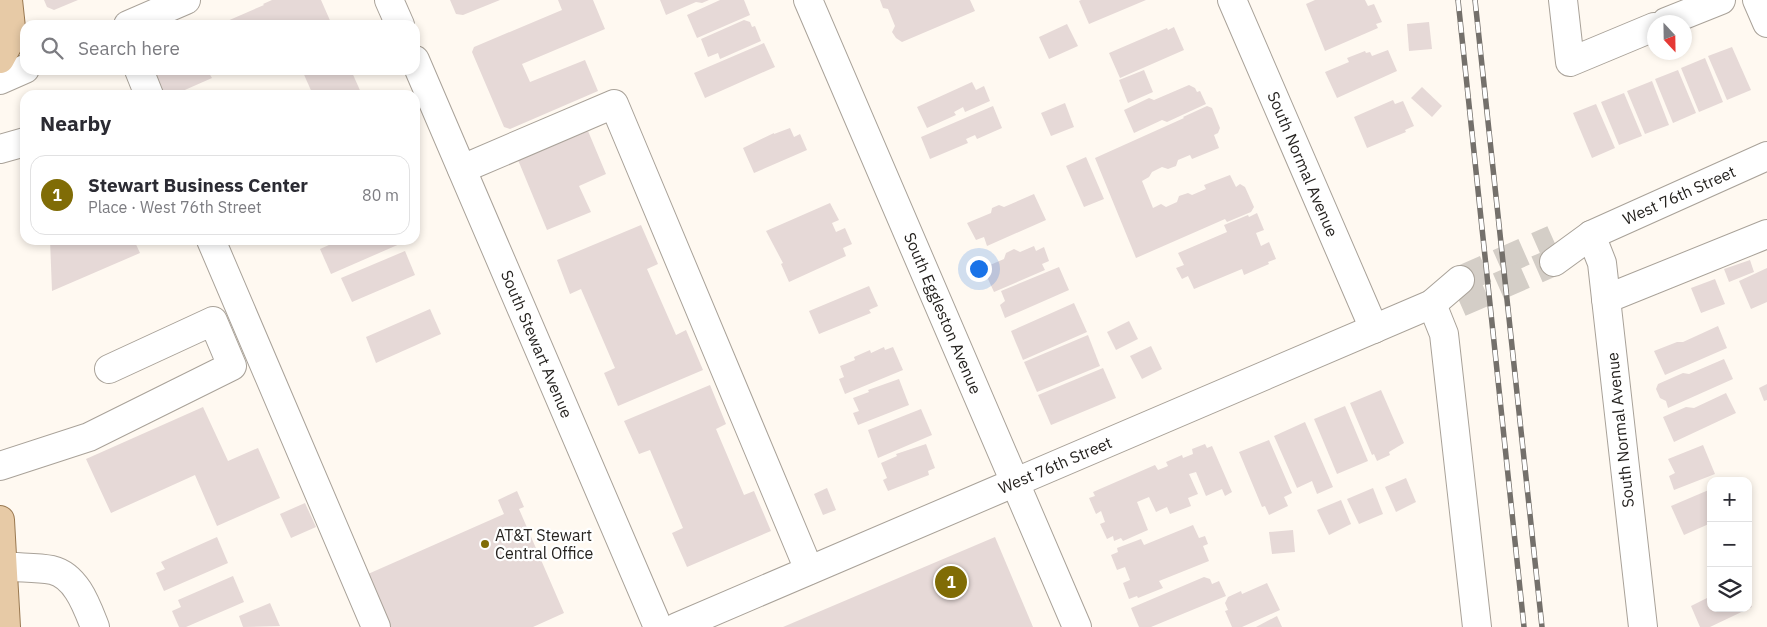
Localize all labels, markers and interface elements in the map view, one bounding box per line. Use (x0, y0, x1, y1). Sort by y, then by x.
north arrow (1647, 15, 1692, 60)
search box (20, 20, 420, 75)
icon: search (38, 34, 66, 62)
text: Search here (78, 36, 180, 60)
street label: South Normal Avenue (1263, 88, 1343, 240)
text: Nearby (40, 109, 111, 137)
street label: West 76th Street (1619, 161, 1739, 229)
text: Stewart Business Center (88, 173, 308, 197)
text: 1 (52, 185, 62, 205)
text: 80 m (362, 185, 399, 205)
text: Place · West 76th Street (88, 197, 262, 217)
street label: South Eggleston Avenue (900, 229, 986, 397)
your location (966, 256, 992, 282)
street label: South Stewart Avenue (497, 267, 577, 421)
street label: South Normal Avenue (1602, 351, 1638, 509)
street label: West 76th Street (995, 432, 1115, 498)
map controls (1707, 477, 1752, 612)
button: + (1707, 477, 1752, 522)
button: − (1707, 522, 1752, 567)
place label: AT&T Stewart Central Office (495, 525, 593, 563)
marker: AT&T Stewart Central Office (479, 538, 491, 550)
pin: 1 (935, 563, 967, 601)
button: layers (1707, 567, 1752, 612)

